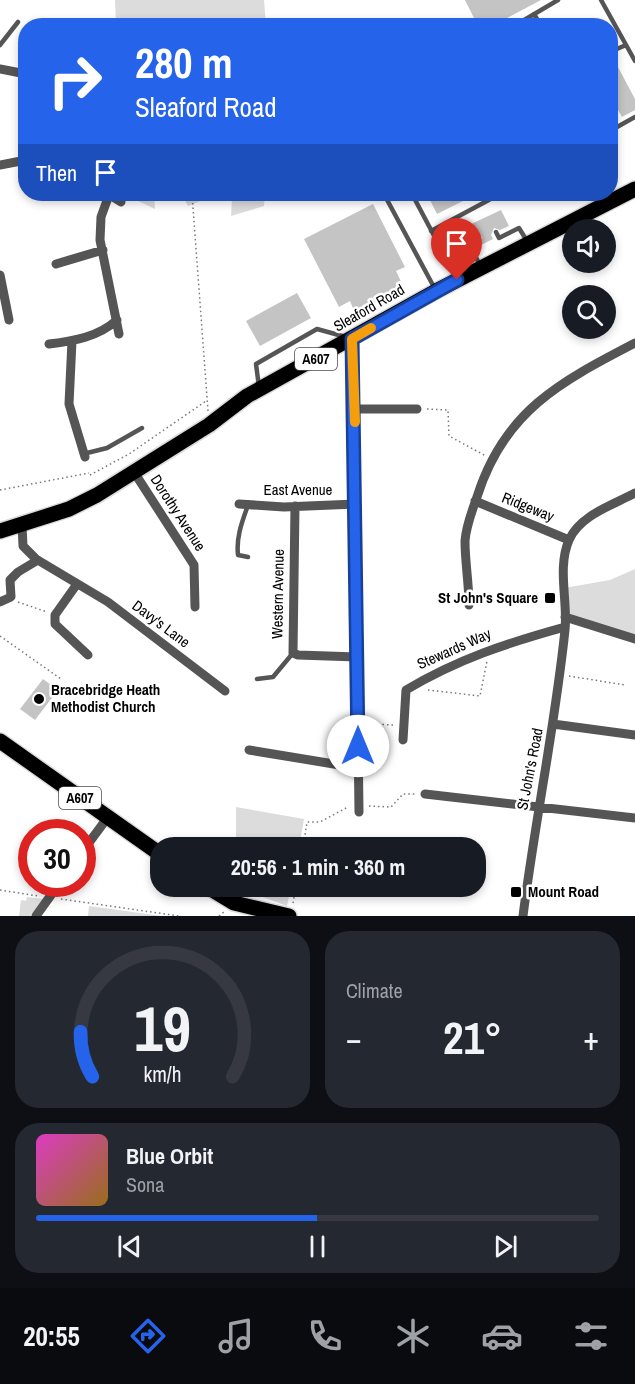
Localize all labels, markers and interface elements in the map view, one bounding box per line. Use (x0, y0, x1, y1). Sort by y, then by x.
text: 280 m (135, 35, 233, 91)
icon: right (36, 42, 114, 120)
text: Sleaford Road (135, 89, 277, 125)
icon: arrive (89, 156, 122, 189)
text: Then (36, 158, 77, 188)
pin (431, 218, 482, 280)
map controls (562, 219, 616, 339)
button: sound (562, 219, 616, 273)
icon: arrive (440, 227, 473, 260)
street label: Sleaford Road (329, 279, 408, 336)
button: search (562, 285, 616, 339)
road number: A607 (295, 348, 337, 370)
street label: Dorothy Avenue (146, 470, 211, 555)
street label: East Avenue (264, 479, 333, 500)
street label: Ridgeway (499, 487, 558, 527)
street label: Western Avenue (266, 549, 289, 639)
place label: St John's Square (438, 587, 538, 608)
marker: St John's Square (543, 591, 557, 605)
street label: Davy's Lane (128, 595, 195, 652)
street label: Stewards Way (414, 623, 495, 674)
place label: Bracebridge Heath Methodist Church (51, 679, 160, 717)
marker: Bracebridge Heath Methodist Church (32, 692, 46, 706)
position arrow (326, 714, 390, 778)
street label: St John's Road (511, 726, 548, 812)
road number: A607 (59, 787, 101, 809)
speed limit sign: 30 (18, 819, 96, 897)
text: 20:56 · 1 min · 360 m (231, 852, 405, 882)
place label: Mount Road (528, 881, 599, 902)
marker: Mount Road (509, 885, 523, 899)
text: Climate (346, 977, 403, 1004)
text: 19 (134, 986, 191, 1070)
text: 21° (443, 1007, 502, 1068)
text: − (346, 1016, 362, 1060)
text: + (583, 1016, 599, 1060)
text: km/h (143, 1060, 182, 1089)
text: Blue Orbit (126, 1141, 213, 1171)
text: Sona (126, 1171, 164, 1198)
icon: previous (113, 1230, 146, 1263)
icon: pause (301, 1230, 334, 1263)
icon: next (489, 1230, 522, 1263)
icon: directions (127, 1315, 169, 1357)
icon: music (215, 1315, 257, 1357)
icon: phone (304, 1315, 346, 1357)
icon: climate (392, 1315, 434, 1357)
icon: car (481, 1315, 523, 1357)
icon: filters (570, 1315, 612, 1357)
text: 20:55 (23, 1318, 80, 1354)

